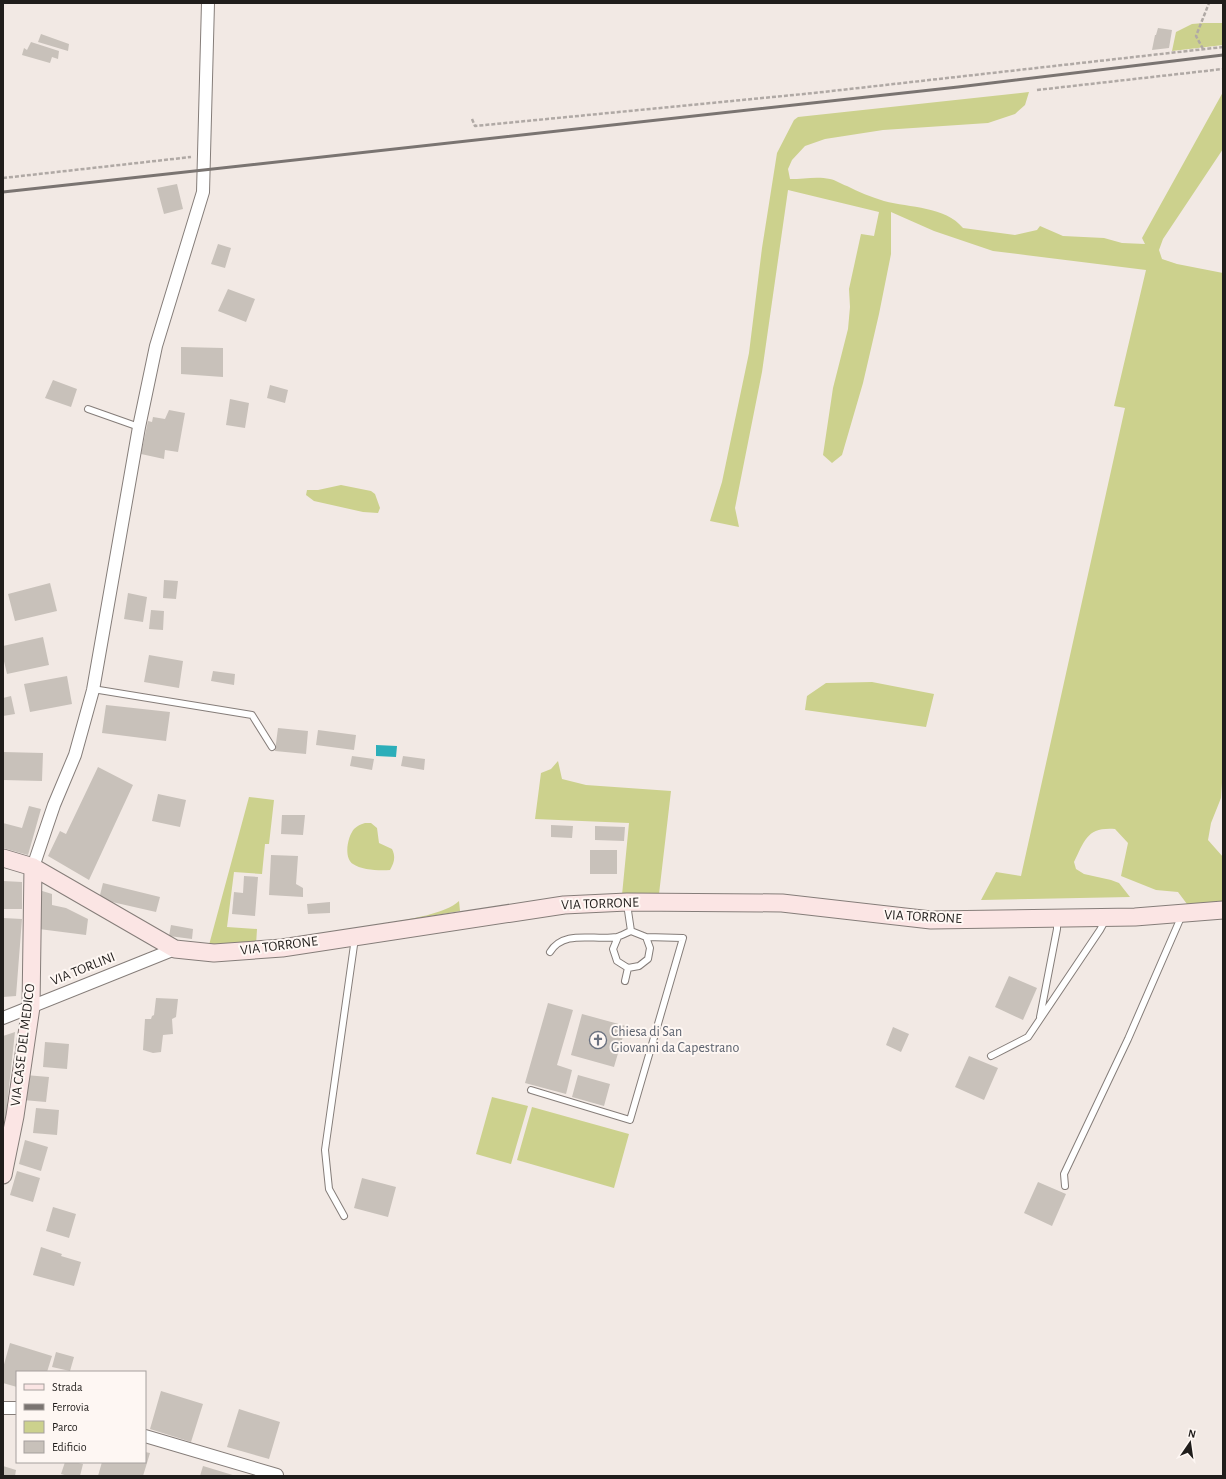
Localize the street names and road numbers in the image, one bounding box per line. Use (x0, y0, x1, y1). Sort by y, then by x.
street label: VIA TORRONE (561, 896, 639, 912)
street label: VIA TORRONE (884, 908, 962, 926)
street label: VIA TORRONE (240, 934, 319, 958)
street label: VIA TORLINI (49, 950, 117, 988)
street label: VIA CASE DEL MEDICO (9, 983, 37, 1107)

